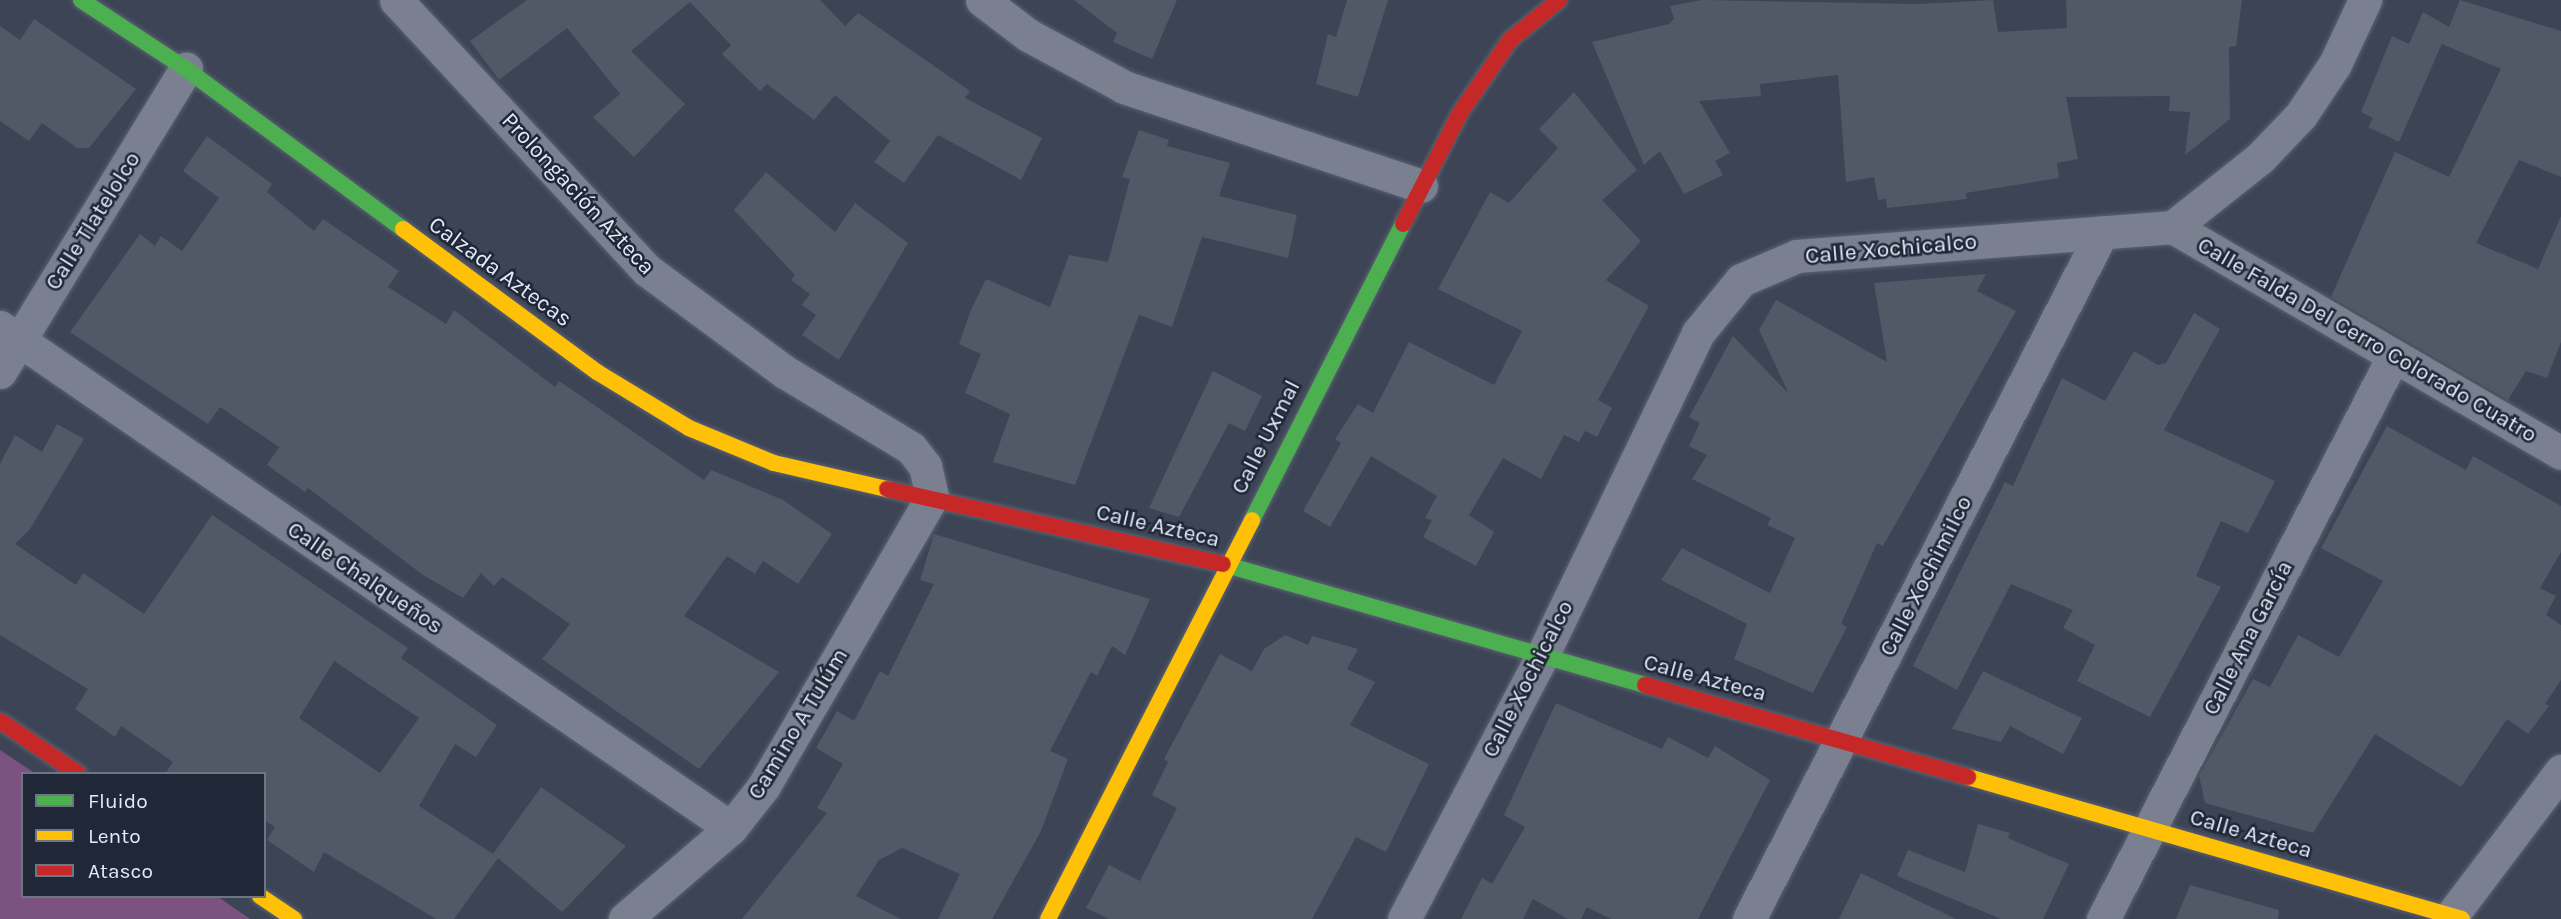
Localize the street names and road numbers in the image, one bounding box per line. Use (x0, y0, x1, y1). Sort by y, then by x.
street label: Prolongación Azteca (496, 107, 660, 281)
street label: Calle Tlatelolco (39, 147, 147, 295)
street label: Calzada Aztecas (423, 211, 577, 333)
street label: Calle Xochicalco (1804, 228, 1978, 270)
street label: Calle Falda Del Cerro Colorado Cuatro (2192, 231, 2542, 449)
street label: Calle Uxmal (1225, 375, 1307, 499)
street label: Calle Xochimilco (1874, 491, 1978, 661)
street label: Calle Azteca (1093, 498, 1223, 554)
street label: Calle Chalqueños (282, 516, 448, 640)
street label: Calle Ana García (2197, 556, 2299, 720)
street label: Calle Xochicalco (1477, 596, 1579, 762)
street label: Camino A Tulúm (742, 643, 854, 805)
street label: Calle Azteca (1641, 648, 1769, 708)
street label: Calle Azteca (2187, 803, 2315, 865)

